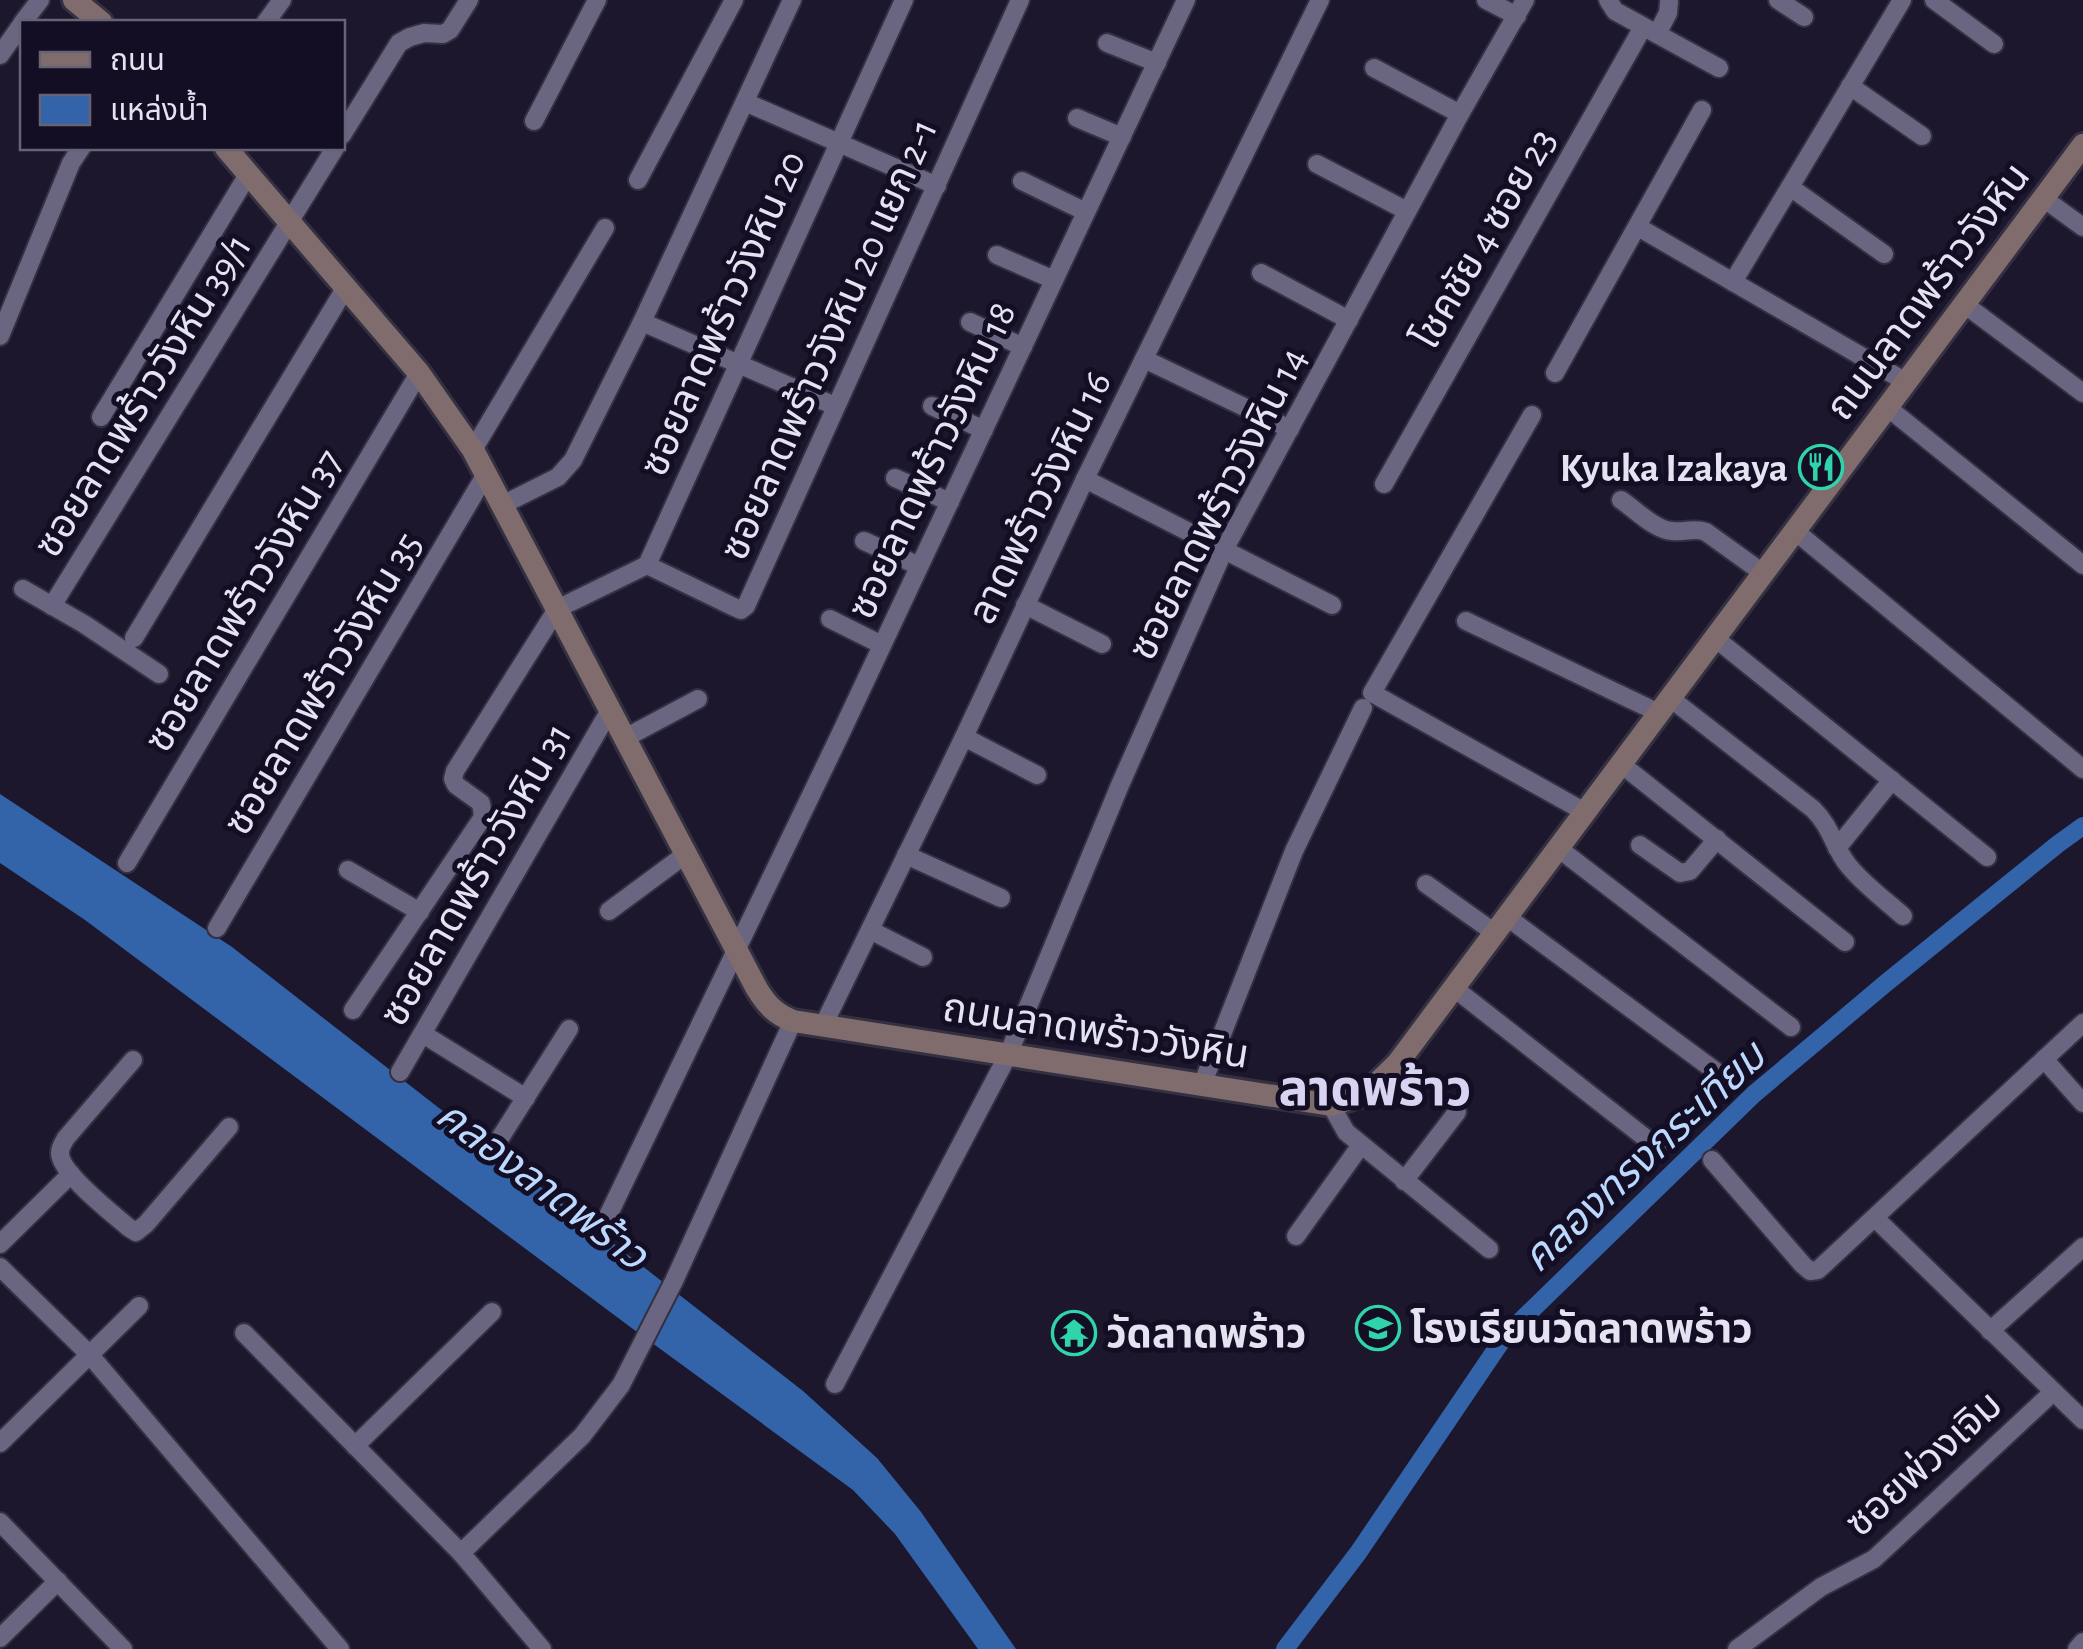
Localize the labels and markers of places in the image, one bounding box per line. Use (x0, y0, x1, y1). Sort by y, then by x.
restaurant icon: Kyuka Izakaya (1798, 444, 1844, 490)
place label: Kyuka Izakaya (1560, 449, 1788, 489)
school or university icon: โรงเรียนวัดลาดพร้าว (1355, 1305, 1401, 1351)
place label: โรงเรียนวัดลาดพร้าว (1410, 1306, 1753, 1350)
temple icon: วัดลาดพร้าว (1051, 1310, 1097, 1356)
place label: วัดลาดพร้าว (1106, 1311, 1306, 1355)

